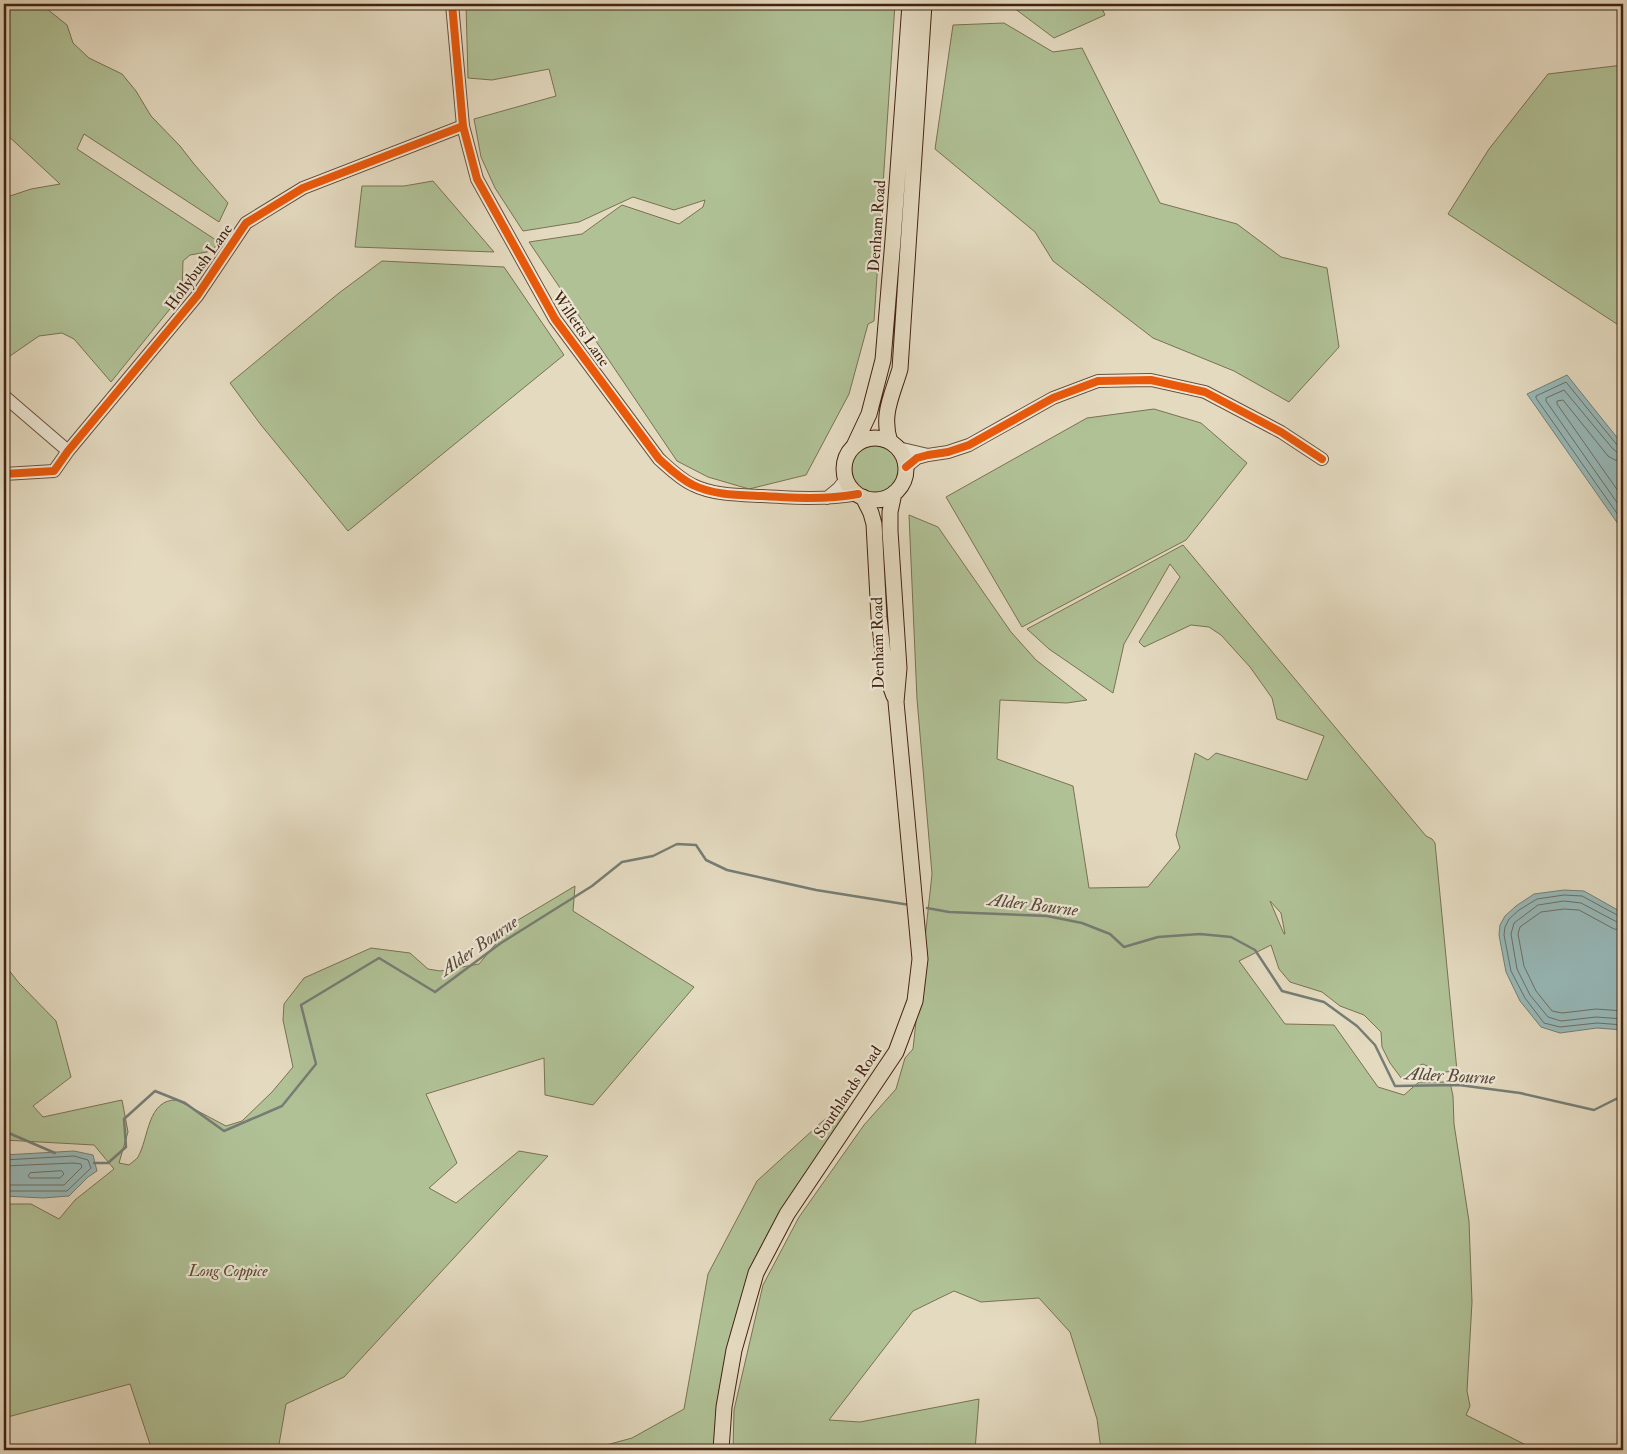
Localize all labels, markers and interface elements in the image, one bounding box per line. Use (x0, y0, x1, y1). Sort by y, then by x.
street label: Denham Road (864, 179, 890, 273)
street label: Hollybush Lane (161, 220, 237, 314)
street label: Willetts Lane (547, 287, 615, 371)
street label: Denham Road (867, 597, 889, 689)
water label: Alder Bourne (985, 888, 1080, 922)
water label: Alder Bourne (434, 910, 523, 982)
street label: Southlands Road (810, 1042, 886, 1142)
water label: Alder Bourne (1402, 1062, 1497, 1090)
park label: Long Coppice (187, 1261, 268, 1281)

